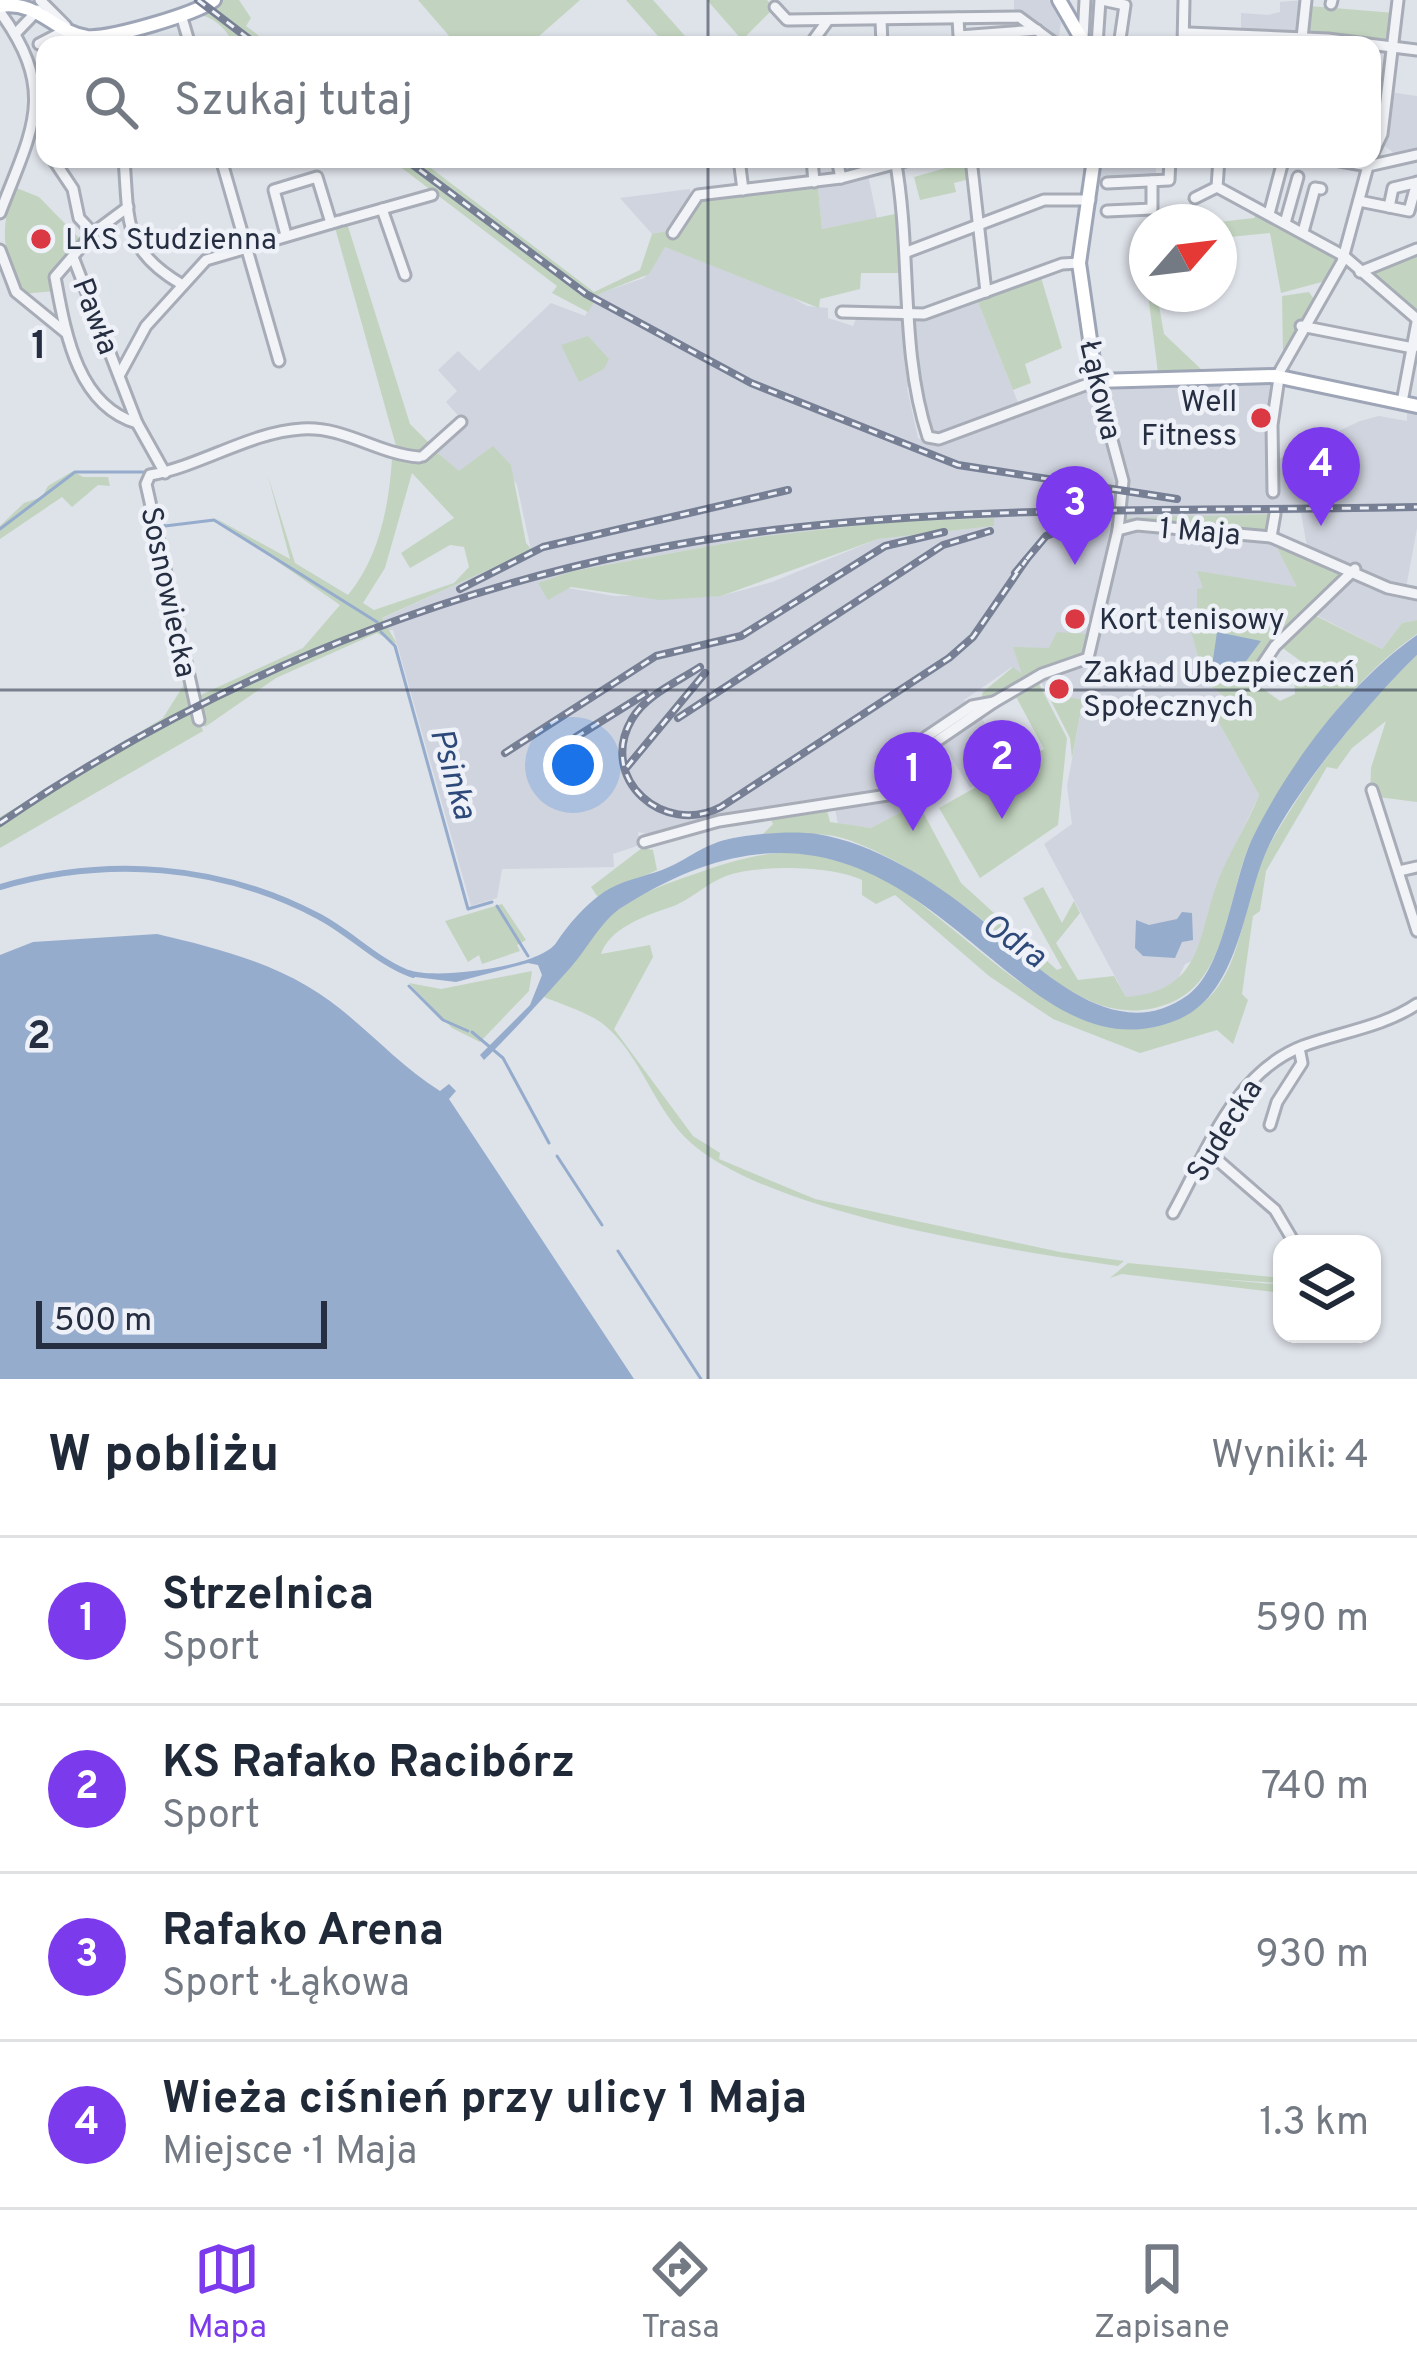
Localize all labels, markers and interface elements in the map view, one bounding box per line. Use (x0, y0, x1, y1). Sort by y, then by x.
search box (36, 36, 1381, 168)
icon: search (78, 69, 144, 135)
text: Szukaj tutaj (174, 74, 413, 131)
north arrow (1129, 204, 1237, 312)
place label: LKS Studzienna (65, 223, 277, 260)
marker: LKS Studzienna (28, 226, 54, 252)
street label: Pawła (62, 273, 125, 360)
text: 1 (31, 324, 47, 373)
street label: Łąkowa (1069, 337, 1128, 444)
place label: Well Fitness (1141, 385, 1237, 456)
marker: Well Fitness (1248, 405, 1274, 431)
pin: 4 (1282, 427, 1360, 526)
pin: 3 (1036, 466, 1114, 565)
street label: Sosnowiecka (130, 504, 203, 681)
street label: 1 Maja (1158, 512, 1242, 555)
place label: Kort tenisowy (1099, 603, 1285, 640)
marker: Kort tenisowy (1062, 606, 1088, 632)
place label: Zakład Ubezpieczeń Społecznych (1083, 656, 1355, 727)
marker: Zakład Ubezpieczeń Społecznych (1046, 676, 1072, 702)
pin: 2 (963, 720, 1041, 819)
water label: Psinka (418, 723, 484, 825)
pin: 1 (874, 732, 952, 831)
your location (543, 735, 603, 795)
water label: Odra (972, 905, 1053, 979)
text: 2 (27, 1014, 51, 1063)
street label: Sudecka (1180, 1073, 1272, 1190)
map controls (1273, 1235, 1381, 1343)
button: layers (1273, 1235, 1381, 1343)
scale bar (36, 1295, 327, 1348)
text: 500 m (54, 1301, 152, 1343)
text: W pobliżu (48, 1425, 279, 1490)
text: Wyniki: 4 (1211, 1433, 1369, 1482)
text: Strzelnica (162, 1568, 374, 1625)
text: 1 (79, 1596, 95, 1645)
text: 590 m (1255, 1596, 1369, 1645)
text: Sport (162, 1625, 260, 1674)
text: KS Rafako Racibórz (162, 1736, 575, 1793)
text: 2 (75, 1764, 99, 1813)
text: 740 m (1261, 1764, 1369, 1813)
text: Sport (162, 1793, 260, 1842)
text: Rafako Arena (162, 1904, 444, 1961)
text: 3 (75, 1932, 99, 1981)
text: 930 m (1255, 1932, 1369, 1981)
text: Sport · Łąkowa (162, 1961, 410, 2010)
text: Wieża ciśnień przy ulicy 1 Maja (162, 2072, 807, 2129)
text: 4 (74, 2100, 100, 2149)
text: 1.3 km (1259, 2100, 1369, 2149)
text: Miejsce · 1 Maja (162, 2129, 417, 2178)
tab: Mapa (187, 2236, 267, 2350)
tab: Trasa (641, 2236, 720, 2350)
tab: Zapisane (1094, 2236, 1230, 2350)

